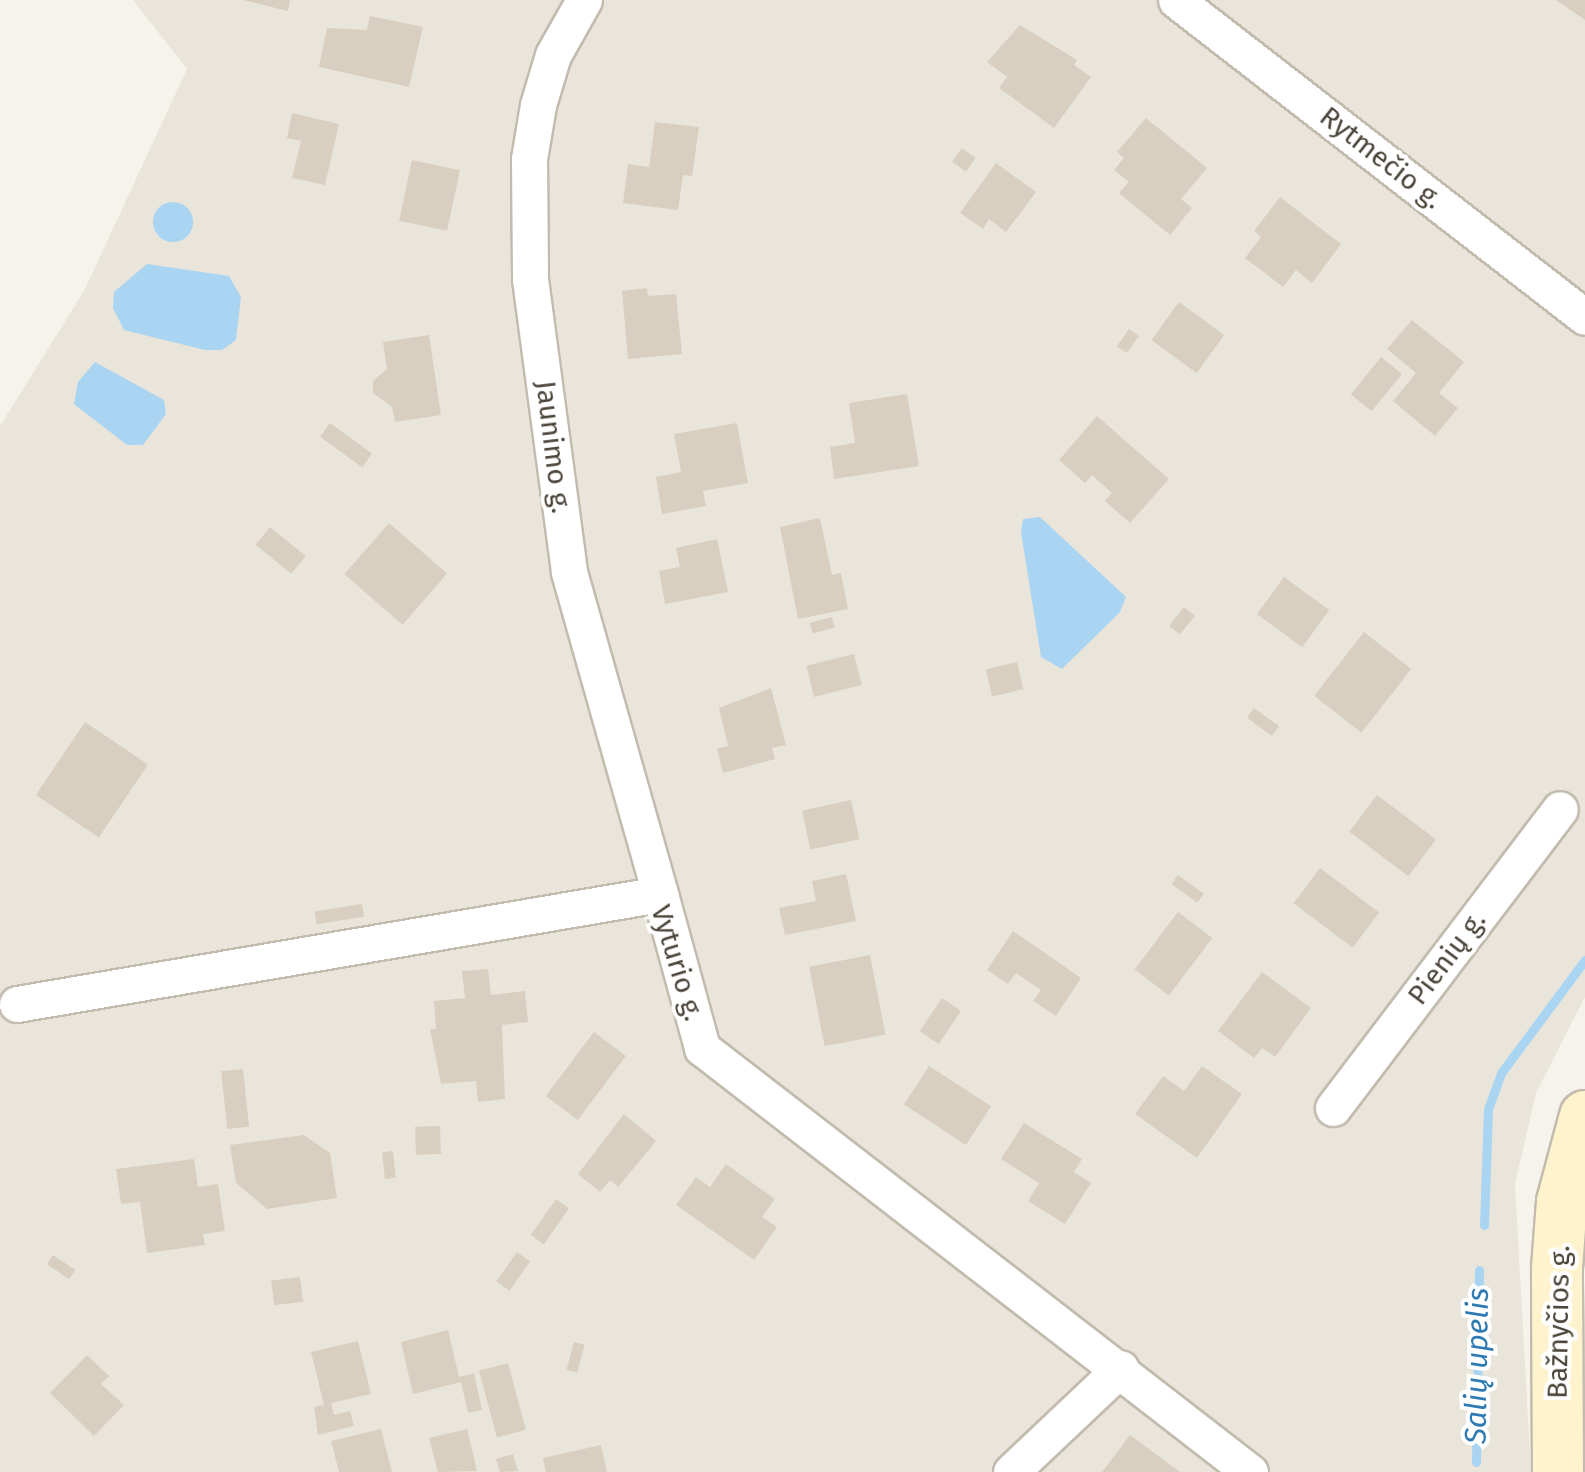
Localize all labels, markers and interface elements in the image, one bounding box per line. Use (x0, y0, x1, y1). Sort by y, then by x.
street label: Rytmečio g. (1313, 100, 1449, 216)
street label: Jaunimo g. (528, 379, 578, 515)
street label: Vyturio g. (644, 901, 710, 1025)
street label: Pienių g. (1401, 904, 1493, 1012)
street label: Bažnyčios g. (1541, 1245, 1577, 1399)
water label: Salių upelis (1458, 1288, 1496, 1444)

